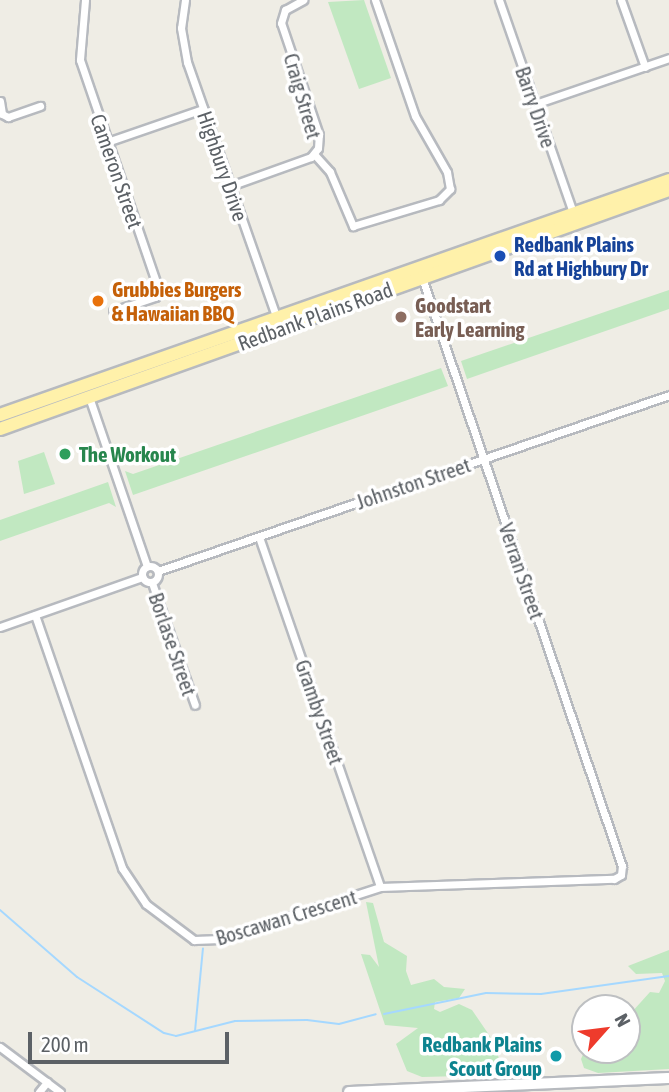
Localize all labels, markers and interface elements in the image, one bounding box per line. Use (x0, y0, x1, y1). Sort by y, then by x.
street label: Craig Street (279, 50, 327, 142)
street label: Barry Drive (510, 63, 562, 151)
street label: Highbury Drive (192, 108, 254, 224)
street label: Cameron Street (86, 111, 148, 231)
place label: Redbank Plains Rd at Highbury Dr (514, 231, 648, 281)
marker: Redbank Plains Rd at Highbury Dr (492, 248, 508, 264)
place label: Grubbies Burgers & Hawaiian BBQ (112, 276, 241, 326)
street label: Redbank Plains Road (234, 276, 396, 356)
place label: Goodstart Early Learning (415, 292, 525, 342)
marker: Grubbies Burgers & Hawaiian BBQ (90, 293, 106, 309)
marker: Goodstart Early Learning (393, 309, 409, 325)
place label: The Workout (79, 441, 176, 467)
marker: The Workout (57, 446, 73, 462)
street label: Johnston Street (353, 452, 473, 514)
street label: Verran Street (494, 520, 550, 622)
street label: Borlase Street (144, 589, 202, 699)
street label: Gramby Street (290, 656, 350, 768)
street label: Boscawan Crescent (212, 884, 360, 950)
north arrow (571, 994, 641, 1064)
text: N (610, 1010, 635, 1030)
scale bar (32, 1018, 233, 1062)
place label: Redbank Plains Scout Group (422, 1031, 542, 1081)
text: 200 m (41, 1032, 89, 1056)
marker: Redbank Plains Scout Group (548, 1048, 564, 1064)

